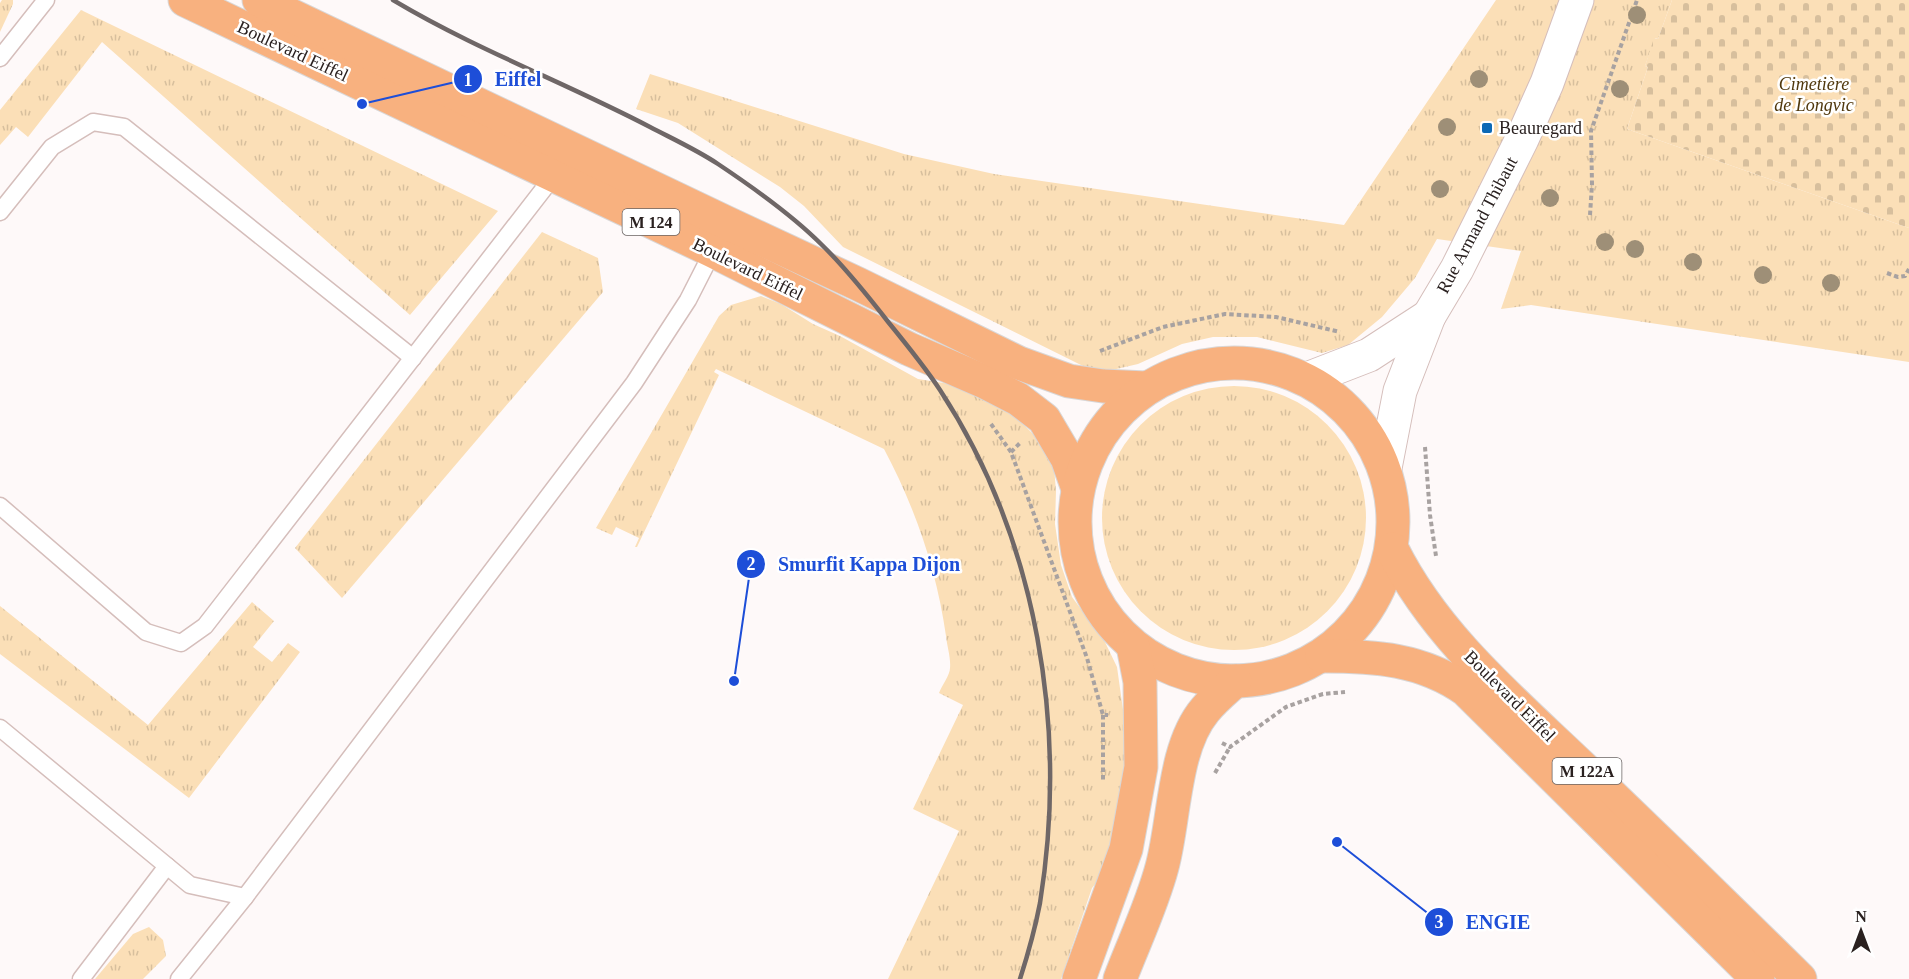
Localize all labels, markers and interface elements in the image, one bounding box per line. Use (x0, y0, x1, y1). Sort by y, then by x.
street label: Boulevard Eiffel (234, 17, 352, 85)
callout: Eiffel (453, 60, 553, 98)
text: Eiffel (495, 68, 542, 90)
text: 1 (464, 70, 473, 90)
park label: Cimetière de Longvic (1774, 74, 1854, 115)
place label: Beauregard (1499, 118, 1582, 138)
marker: Beauregard (1480, 121, 1494, 135)
street label: Rue Armand Thibaut (1433, 153, 1521, 297)
road number: M 124 (622, 209, 680, 235)
street label: Boulevard Eiffel (690, 234, 806, 304)
callout: Smurfit Kappa Dijon (736, 545, 972, 583)
text: Smurfit Kappa Dijon (778, 553, 960, 576)
text: 2 (747, 554, 756, 574)
street label: Boulevard Eiffel (1460, 646, 1560, 746)
road number: M 122A (1552, 758, 1622, 784)
north arrow (1831, 901, 1891, 961)
callout: ENGIE (1424, 903, 1542, 941)
text: N (1855, 908, 1867, 925)
text: ENGIE (1466, 911, 1530, 933)
text: 3 (1435, 912, 1444, 932)

